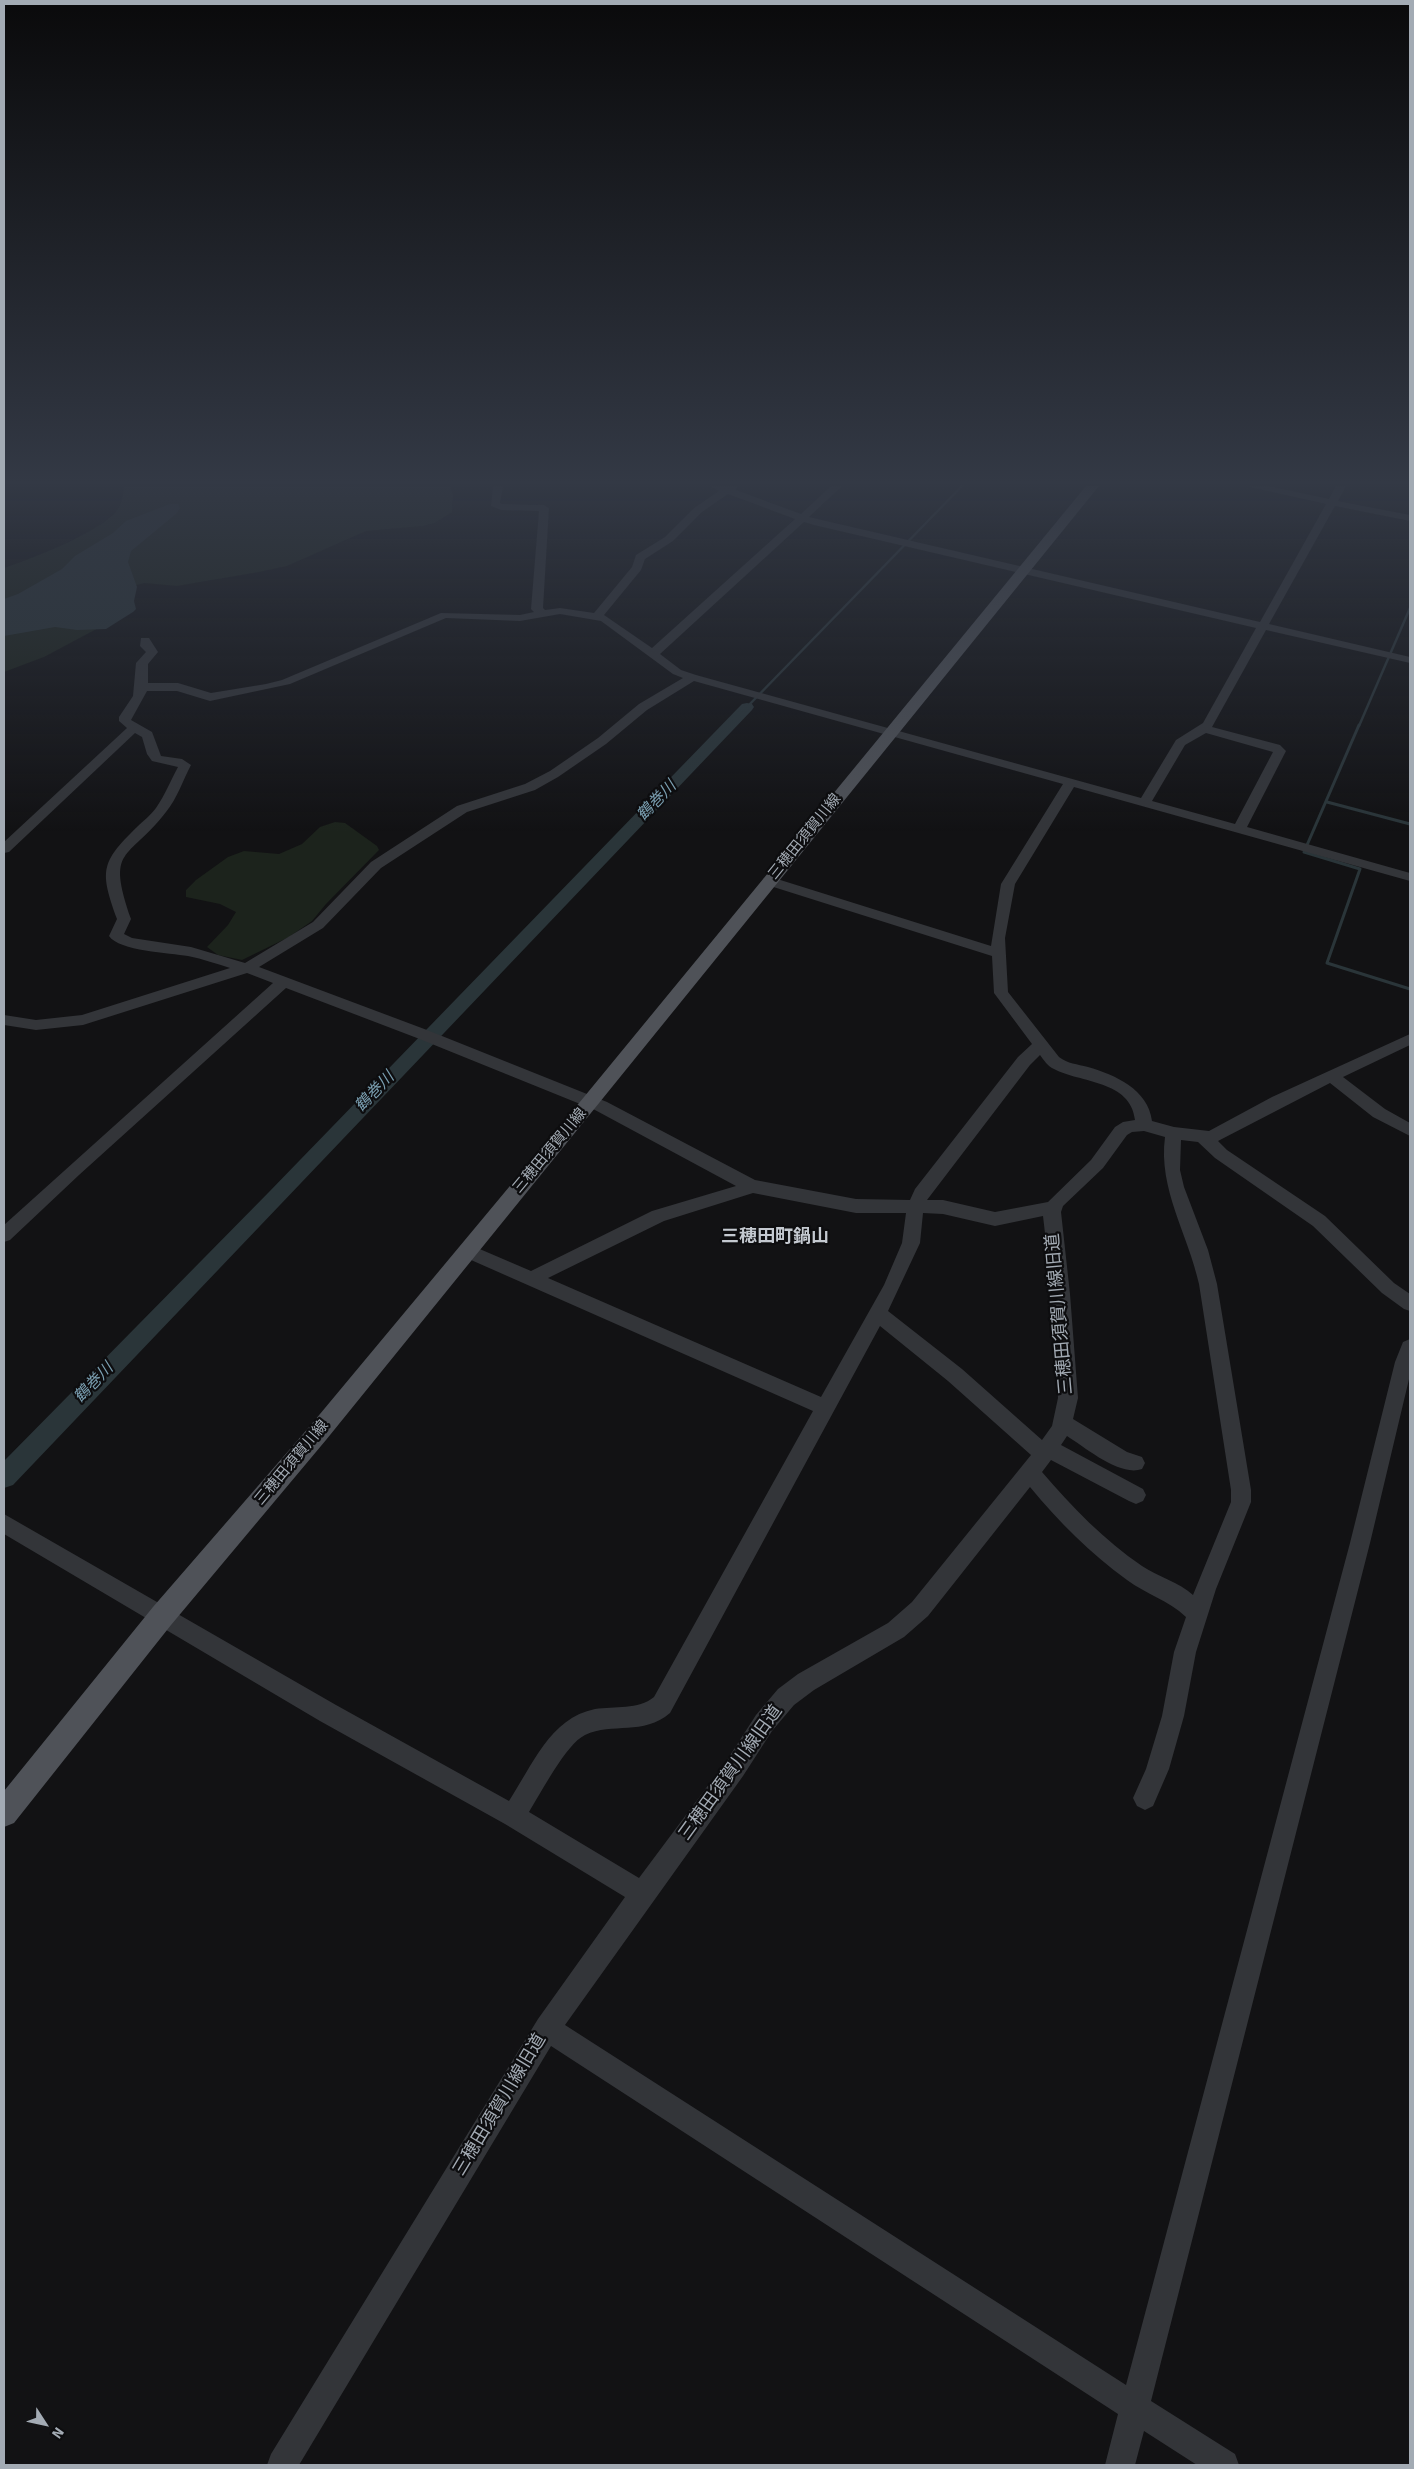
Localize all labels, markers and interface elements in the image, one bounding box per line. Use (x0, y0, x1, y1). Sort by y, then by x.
water label: 鶴巻川 (633, 777, 681, 825)
street label: 三穂田須賀川線 (765, 791, 845, 883)
water label: 鶴巻川 (351, 1068, 399, 1116)
street label: 三穂田須賀川線 (509, 1105, 591, 1197)
district label: 三穂田町鍋山 (721, 1226, 829, 1248)
street label: 三穂田須賀川線旧道 (1042, 1232, 1078, 1396)
water label: 鶴巻川 (70, 1359, 118, 1407)
street label: 三穂田須賀川線 (251, 1417, 333, 1509)
street label: 三穂田須賀川線旧道 (675, 1701, 787, 1845)
street label: 三穂田須賀川線旧道 (449, 2030, 551, 2180)
north arrow (20, 2399, 70, 2449)
text: N (48, 2424, 67, 2442)

